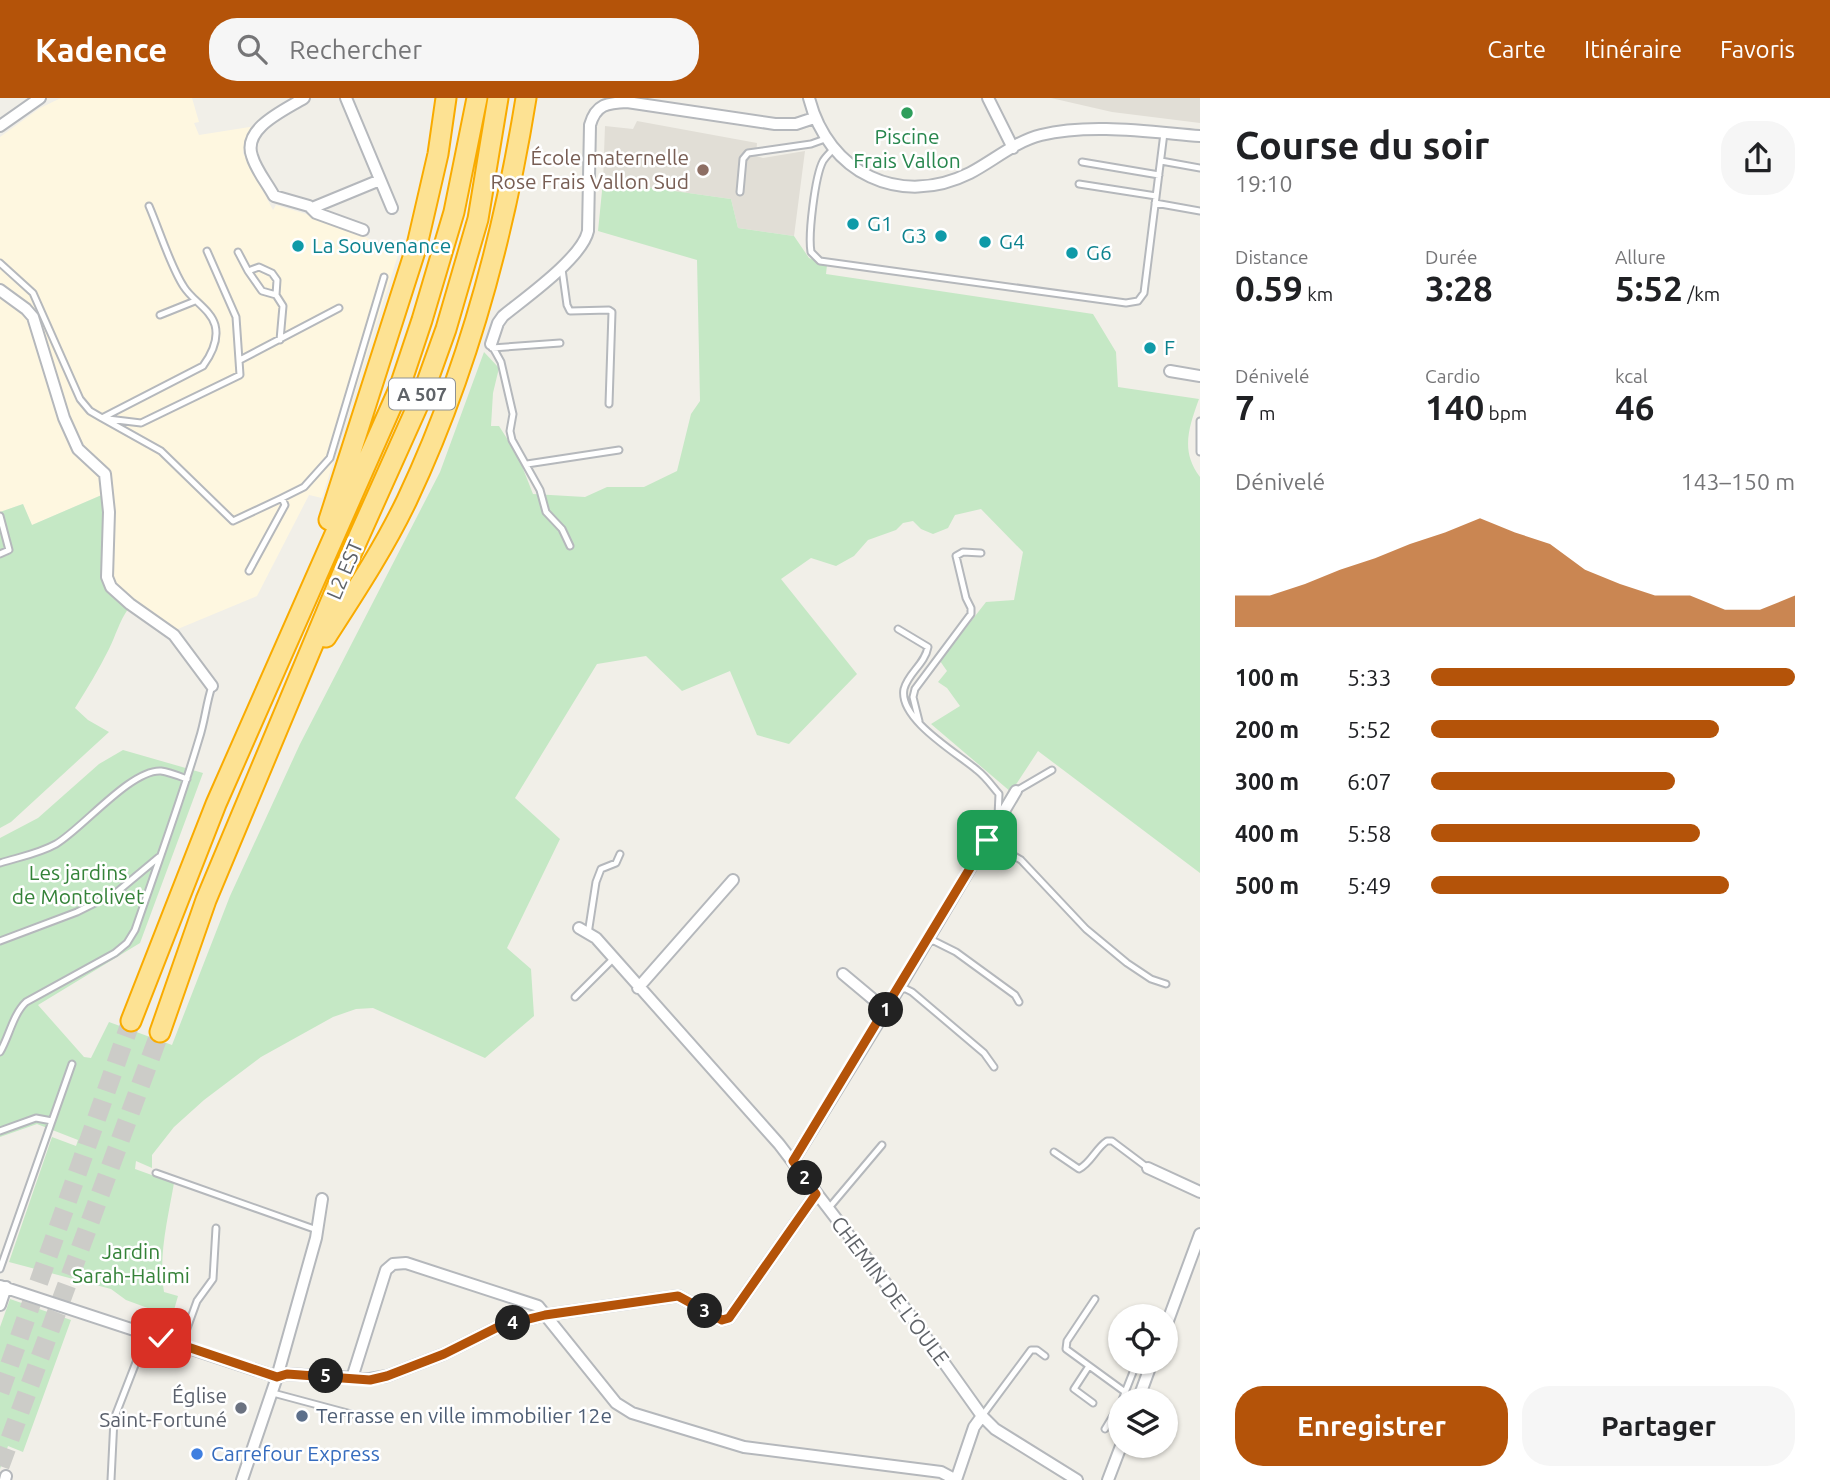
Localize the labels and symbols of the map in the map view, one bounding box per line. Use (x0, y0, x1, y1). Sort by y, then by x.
marker: Piscine Frais Vallon (899, 105, 915, 121)
place label: Piscine Frais Vallon (853, 124, 961, 172)
place label: École maternelle Rose Frais Vallon Sud (491, 145, 689, 193)
marker: École maternelle Rose Frais Vallon Sud (695, 162, 711, 178)
place label: G1 (867, 211, 893, 235)
marker: G1 (845, 216, 861, 232)
place label: G3 (901, 223, 927, 247)
marker: G3 (933, 228, 949, 244)
place label: G4 (999, 229, 1025, 253)
place label: La Souvenance (312, 233, 451, 257)
marker: G4 (977, 234, 993, 250)
marker: La Souvenance (290, 238, 306, 254)
place label: G6 (1086, 240, 1112, 264)
marker: G6 (1064, 245, 1080, 261)
place label: F (1164, 335, 1175, 359)
marker: F (1142, 340, 1158, 356)
road number: A 507 (389, 378, 455, 410)
street label: L2 EST (321, 536, 367, 603)
pin (957, 810, 1017, 870)
park label: Les jardins de Montolivet (12, 860, 144, 908)
pin: 1 (868, 992, 903, 1028)
pin: 2 (788, 1160, 822, 1196)
street label: CHEMIN DE L'OULE (827, 1211, 955, 1370)
park label: Jardin Sarah-Halimi (72, 1239, 190, 1287)
pin: 3 (688, 1294, 722, 1328)
pin: 4 (496, 1306, 530, 1340)
pin (131, 1308, 191, 1368)
pin: 5 (308, 1358, 344, 1394)
place label: Église Saint-Fortuné (99, 1383, 227, 1431)
marker: Église Saint-Fortuné (233, 1400, 249, 1416)
place label: Terrasse en ville immobilier 12e (316, 1403, 612, 1427)
marker: Terrasse en ville immobilier 12e (294, 1408, 310, 1424)
place label: Carrefour Express (211, 1441, 380, 1465)
marker: Carrefour Express (189, 1446, 205, 1462)

